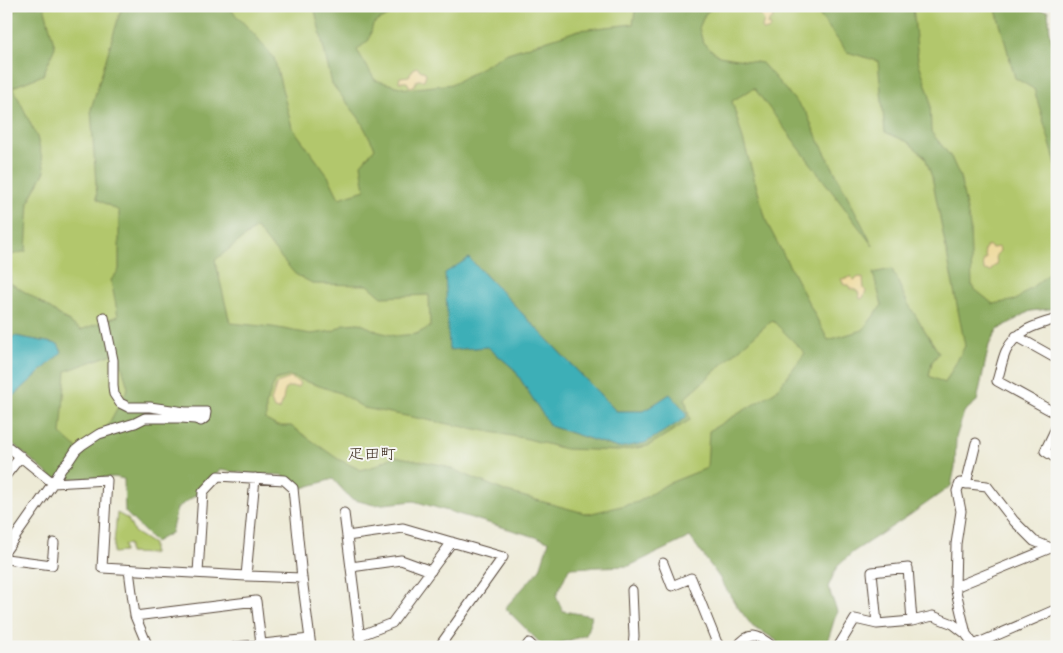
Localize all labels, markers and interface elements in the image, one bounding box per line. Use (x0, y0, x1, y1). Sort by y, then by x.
district label: 疋田町 (348, 444, 396, 465)

